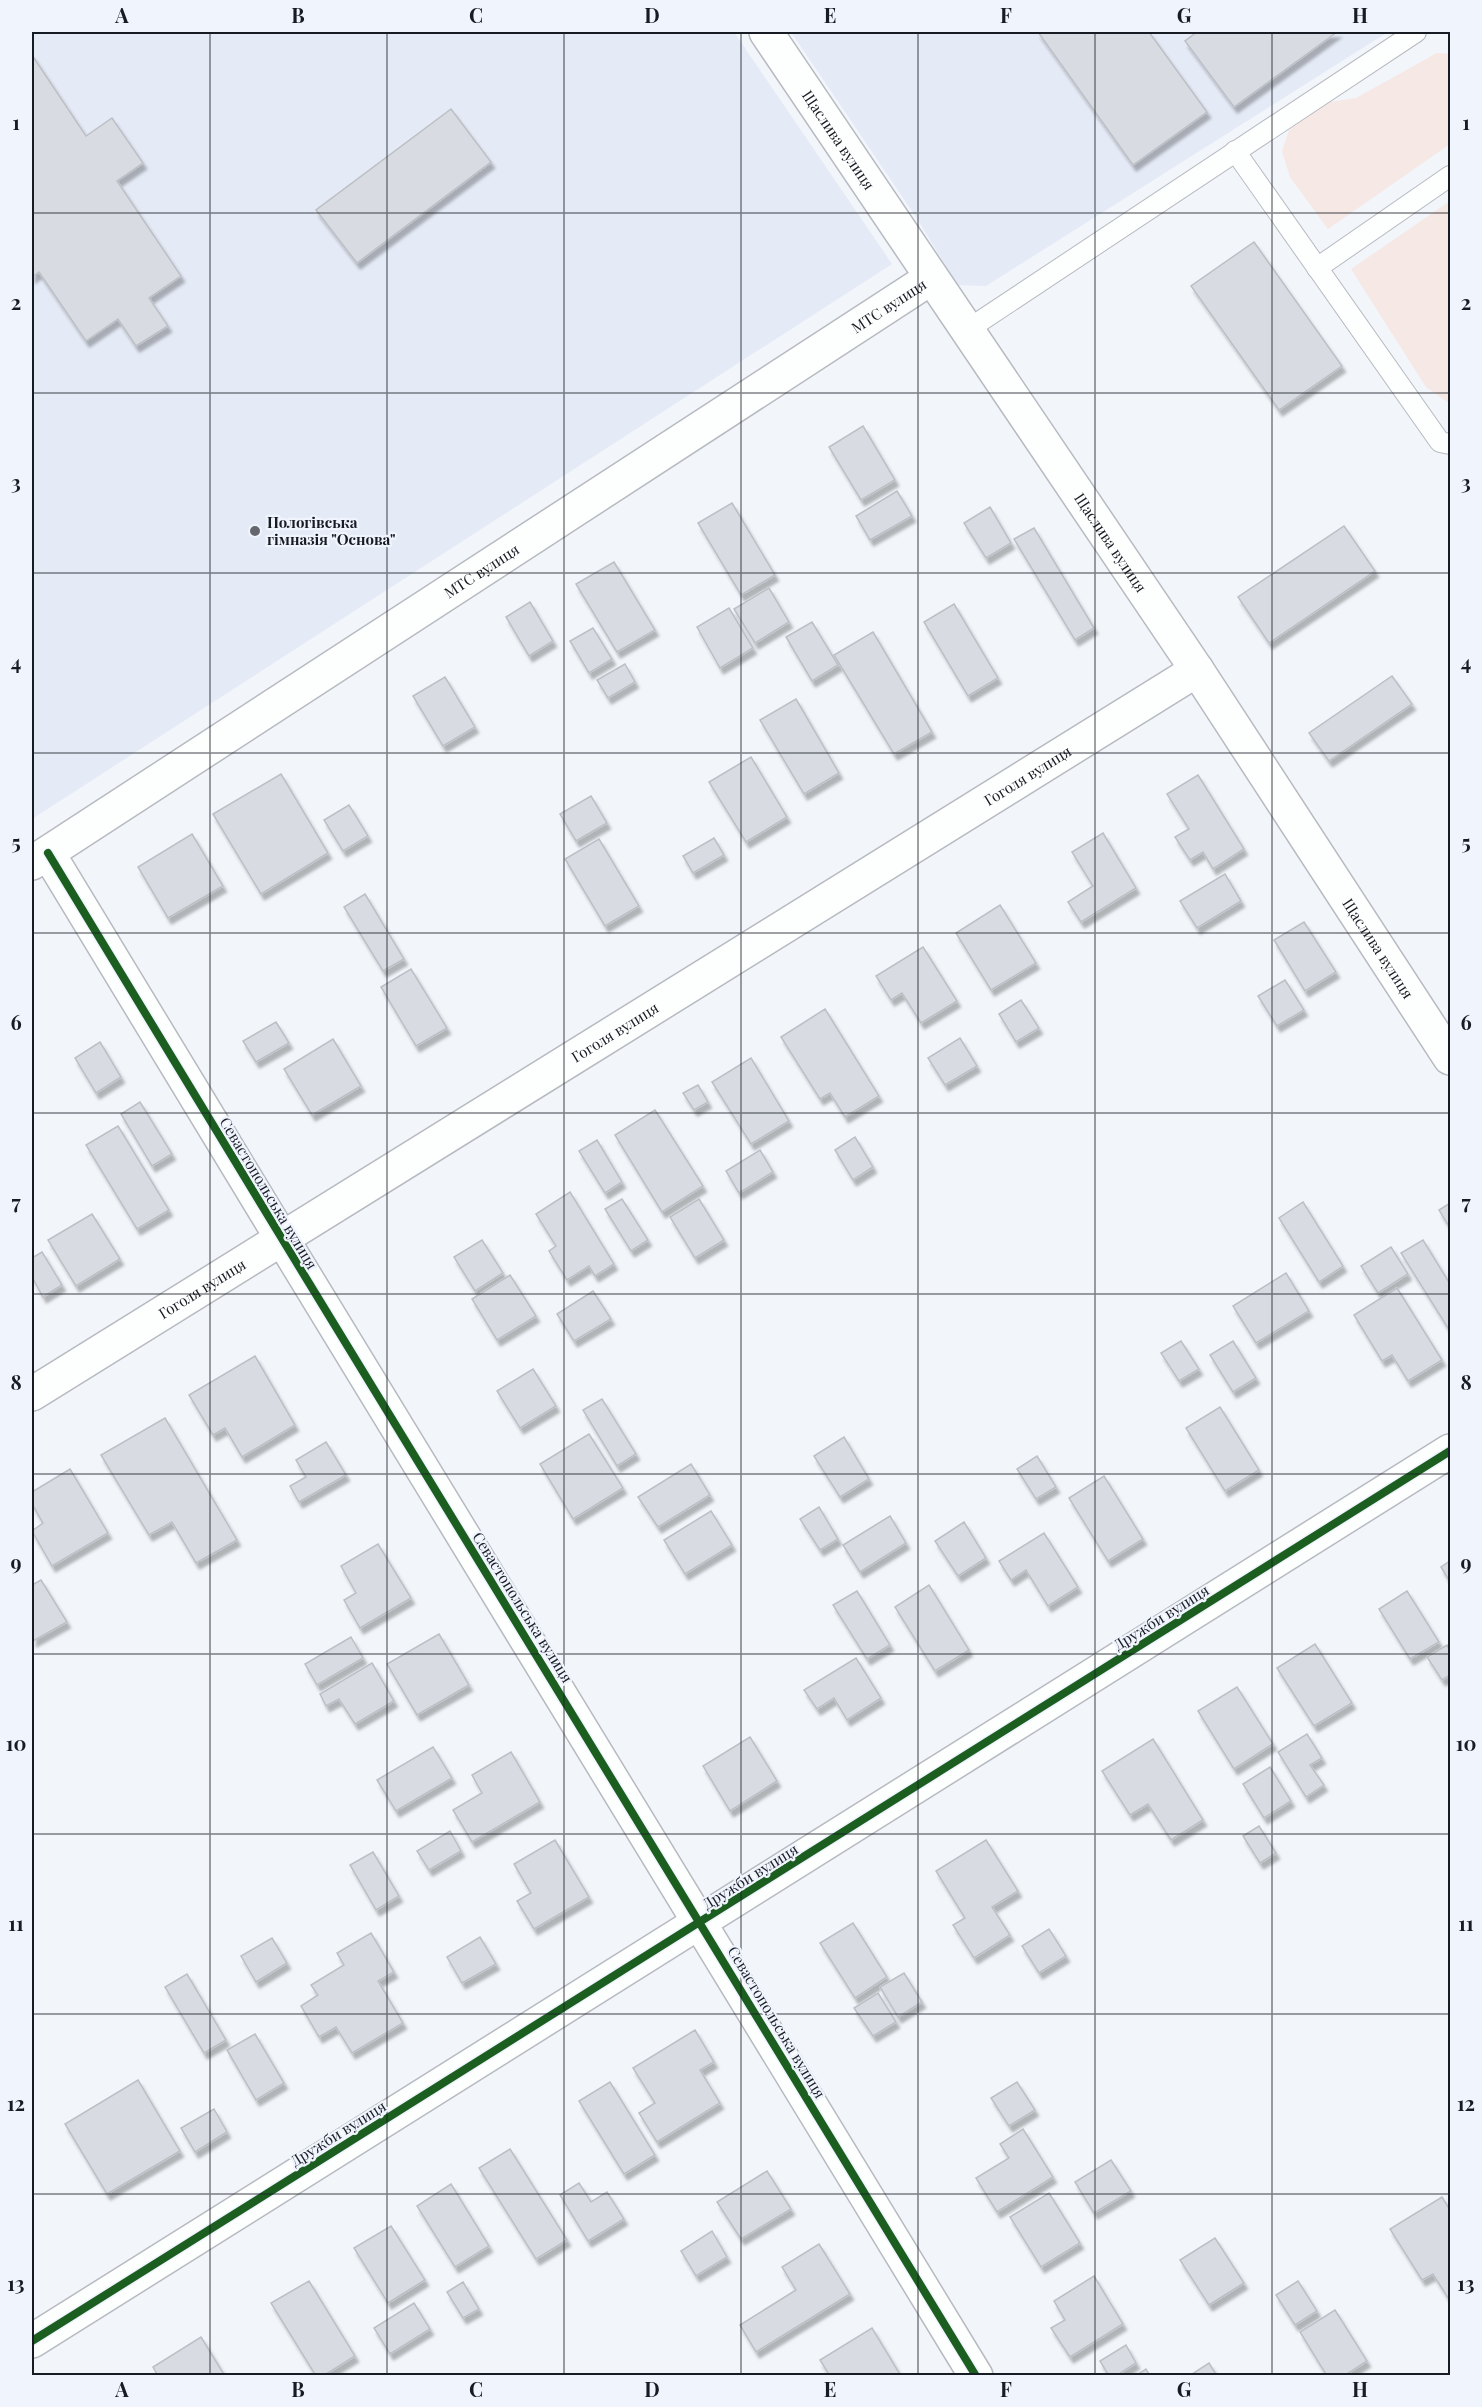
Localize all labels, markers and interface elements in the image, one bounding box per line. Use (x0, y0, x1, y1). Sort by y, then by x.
text: A (114, 1, 129, 28)
text: B (291, 1, 305, 28)
text: C (469, 1, 483, 28)
text: D (644, 1, 660, 28)
text: E (824, 1, 836, 28)
text: F (1000, 1, 1012, 28)
text: G (1177, 1, 1192, 28)
text: H (1352, 1, 1368, 28)
street label: Щаслива вулиця (798, 86, 879, 193)
text: 1 (12, 108, 20, 135)
text: 1 (1462, 108, 1470, 135)
street label: МТС вулиця (847, 274, 930, 337)
text: 2 (11, 288, 21, 315)
text: 2 (1461, 288, 1471, 315)
text: 3 (11, 468, 21, 495)
text: 3 (1461, 468, 1471, 495)
street label: Щаслива вулиця (1070, 489, 1152, 596)
place label: Пологівська гімназія "Основа" (267, 512, 396, 549)
marker: Пологівська гімназія "Основа" (248, 524, 262, 538)
street label: МТС вулиця (440, 539, 523, 602)
text: 4 (11, 648, 21, 675)
text: 4 (1461, 648, 1471, 675)
street label: Гоголя вулиця (980, 741, 1075, 810)
text: 5 (11, 828, 21, 855)
text: 5 (1461, 828, 1471, 855)
street label: Щаслива вулиця (1338, 894, 1418, 1002)
street label: Гоголя вулиця (567, 997, 662, 1067)
text: 6 (10, 1008, 22, 1035)
text: 6 (1460, 1008, 1472, 1035)
street label: Севастопольська вулиця (216, 1113, 322, 1273)
text: 7 (11, 1188, 21, 1215)
text: 7 (1461, 1188, 1471, 1215)
street label: Гоголя вулиця (155, 1254, 249, 1323)
text: 8 (10, 1368, 22, 1395)
text: 8 (1460, 1368, 1472, 1395)
street label: Севастопольська вулиця (468, 1528, 578, 1686)
text: 9 (10, 1548, 22, 1575)
text: 9 (1460, 1548, 1472, 1575)
street label: Дружби вулиця (1110, 1580, 1212, 1654)
text: 10 (6, 1729, 26, 1756)
text: 10 (1456, 1729, 1476, 1756)
street label: Дружби вулиця (699, 1839, 801, 1913)
text: 11 (8, 1909, 24, 1936)
text: 11 (1458, 1909, 1474, 1936)
street label: Севастопольська вулиця (724, 1942, 830, 2102)
text: 12 (7, 2089, 25, 2116)
text: 12 (1457, 2089, 1475, 2116)
street label: Дружби вулиця (287, 2096, 389, 2170)
text: 13 (7, 2269, 25, 2296)
text: 13 (1457, 2269, 1475, 2296)
text: A (114, 2375, 129, 2402)
text: B (291, 2375, 305, 2402)
text: C (469, 2375, 483, 2402)
text: D (644, 2375, 660, 2402)
text: E (824, 2375, 836, 2402)
text: F (1000, 2375, 1012, 2402)
text: G (1177, 2375, 1192, 2402)
text: H (1352, 2375, 1368, 2402)

